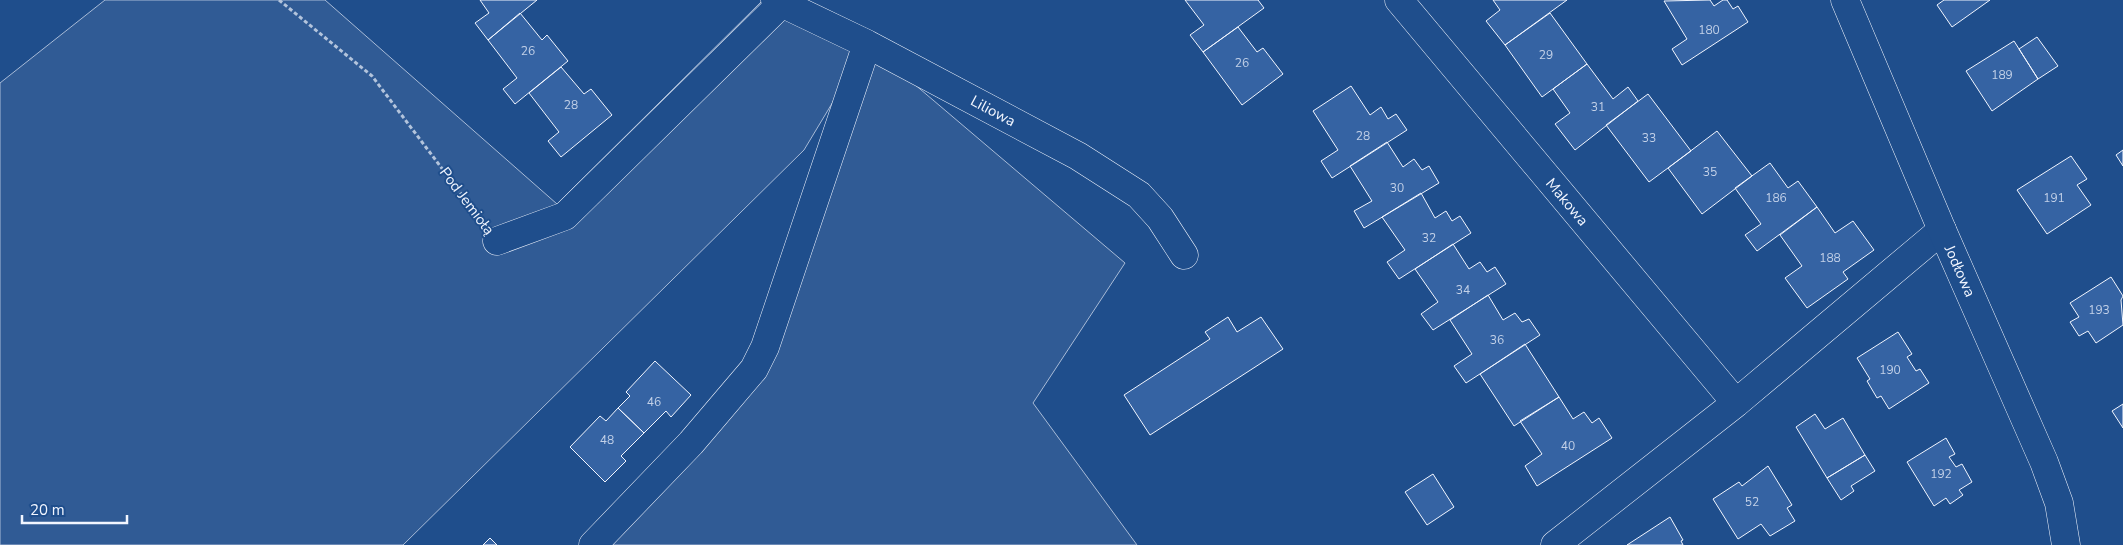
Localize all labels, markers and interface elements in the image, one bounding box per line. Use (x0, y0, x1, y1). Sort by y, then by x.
house number: 180 (1698, 22, 1720, 38)
house number: 26 (521, 43, 535, 59)
house number: 29 (1539, 47, 1553, 63)
house number: 26 (1235, 55, 1249, 71)
house number: 189 (1991, 67, 2013, 83)
street label: Liliowa (967, 91, 1019, 131)
house number: 28 (564, 97, 578, 113)
house number: 31 (1591, 99, 1605, 115)
house number: 28 (1356, 128, 1370, 144)
house number: 33 (1642, 130, 1656, 146)
street label: Pod Jemiołą (435, 163, 499, 239)
house number: 35 (1703, 164, 1717, 180)
street label: Makowa (1541, 174, 1593, 230)
house number: 30 (1390, 180, 1404, 196)
house number: 186 (1765, 190, 1787, 206)
house number: 191 (2043, 190, 2065, 206)
house number: 32 (1422, 230, 1436, 246)
street label: Jodłowa (1939, 241, 1980, 300)
house number: 188 (1819, 250, 1841, 266)
house number: 34 (1456, 282, 1470, 298)
house number: 193 (2088, 302, 2110, 318)
house number: 36 (1490, 332, 1504, 348)
house number: 190 (1879, 362, 1901, 378)
house number: 46 (647, 394, 661, 410)
house number: 48 (600, 432, 614, 448)
house number: 40 (1561, 438, 1575, 454)
house number: 192 (1930, 466, 1952, 482)
scale bar (22, 492, 128, 524)
house number: 52 (1745, 494, 1759, 510)
text: 20 m (30, 500, 65, 520)

